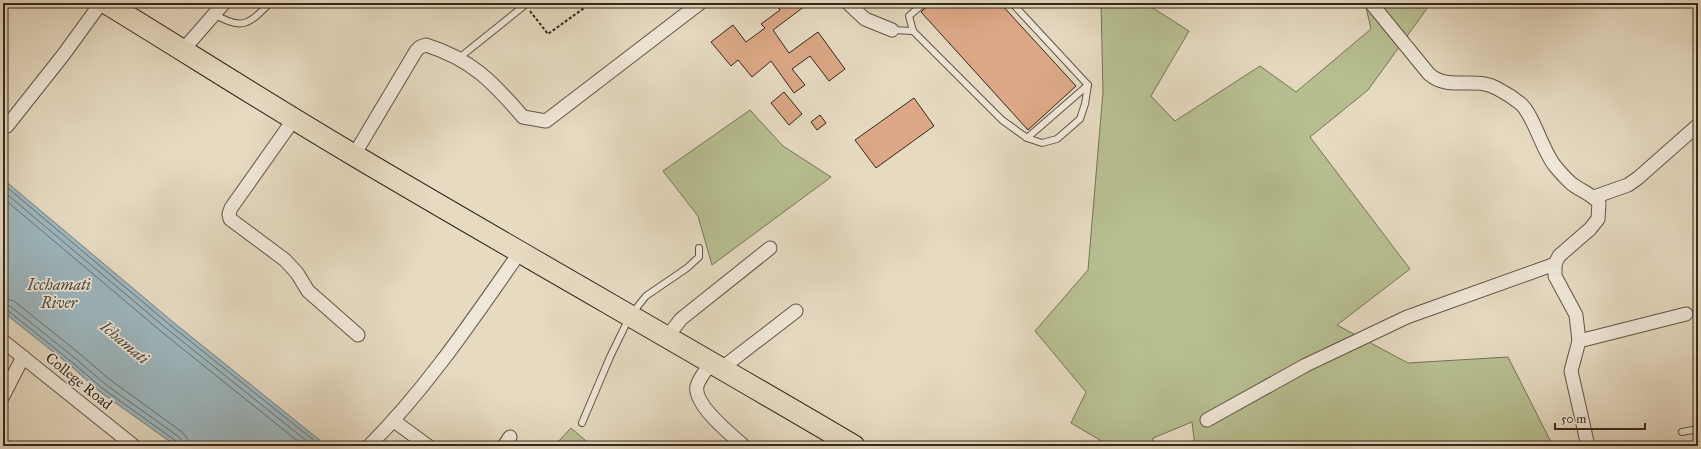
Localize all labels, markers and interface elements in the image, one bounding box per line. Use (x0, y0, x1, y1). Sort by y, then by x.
water label: Icchamati River (26, 275, 91, 312)
water label: Ichamati (96, 316, 153, 368)
street label: College Road (42, 349, 116, 414)
scale bar (1555, 405, 1645, 431)
text: 50 m (1561, 412, 1586, 426)

